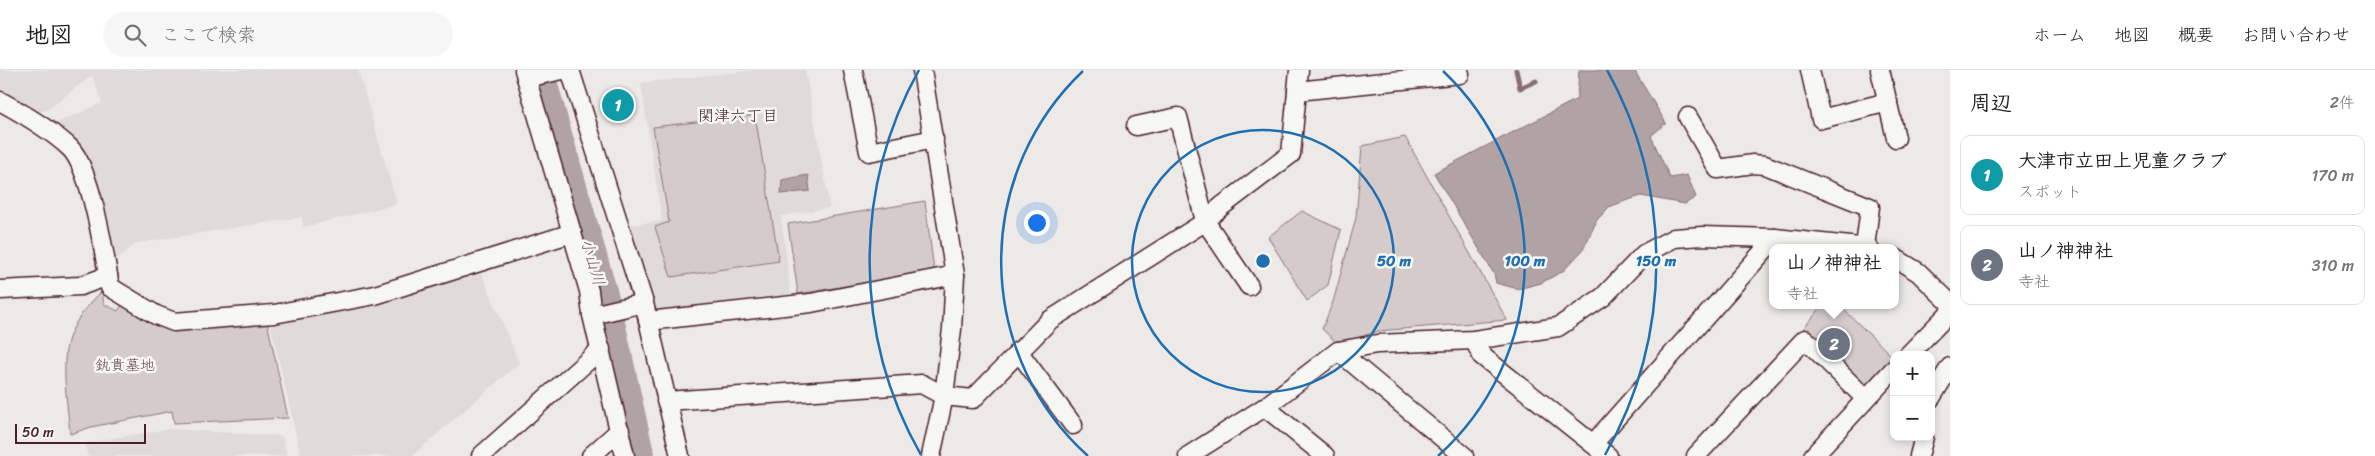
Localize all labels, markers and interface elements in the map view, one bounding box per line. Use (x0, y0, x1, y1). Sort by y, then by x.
search box (103, 12, 453, 57)
text: 地図 (25, 14, 73, 56)
text: ここで検索 (161, 18, 256, 51)
text: ホーム (2033, 19, 2086, 51)
text: 地図 (2114, 19, 2150, 51)
text: 概要 (2178, 19, 2214, 51)
text: お問い合わせ (2242, 19, 2350, 51)
icon: search (121, 21, 149, 49)
text: 周辺 (1970, 84, 2012, 122)
pin: 1 (602, 86, 634, 124)
text: 2件 (2330, 88, 2355, 117)
district label: 関津六丁目 (698, 101, 778, 130)
text: 大津市立田上児童クラブ (2018, 144, 2227, 177)
text: 1 (1984, 161, 1990, 190)
text: 170 m (2311, 161, 2354, 190)
text: スポット (2018, 177, 2082, 206)
your location (1024, 210, 1050, 236)
text: 山ノ神神社 (2018, 234, 2113, 267)
water label: 小山川 (572, 235, 614, 289)
popup (1769, 244, 1899, 309)
text: 山ノ神神社 (1786, 246, 1882, 279)
text: 50 m (1377, 248, 1412, 274)
text: 100 m (1505, 248, 1546, 274)
text: 150 m (1636, 248, 1677, 274)
text: 2 (1982, 251, 1992, 280)
text: 310 m (2312, 251, 2354, 280)
centre of rings (1254, 252, 1272, 270)
text: 寺社 (2018, 267, 2050, 296)
text: 寺社 (1786, 279, 1819, 308)
pin: 2 (1818, 325, 1850, 363)
map controls (1890, 351, 1935, 441)
button: + (1890, 351, 1935, 396)
park label: 釻貴墓地 (95, 352, 155, 378)
button: − (1890, 396, 1935, 441)
text: 50 m (22, 420, 54, 445)
scale bar (15, 421, 146, 444)

